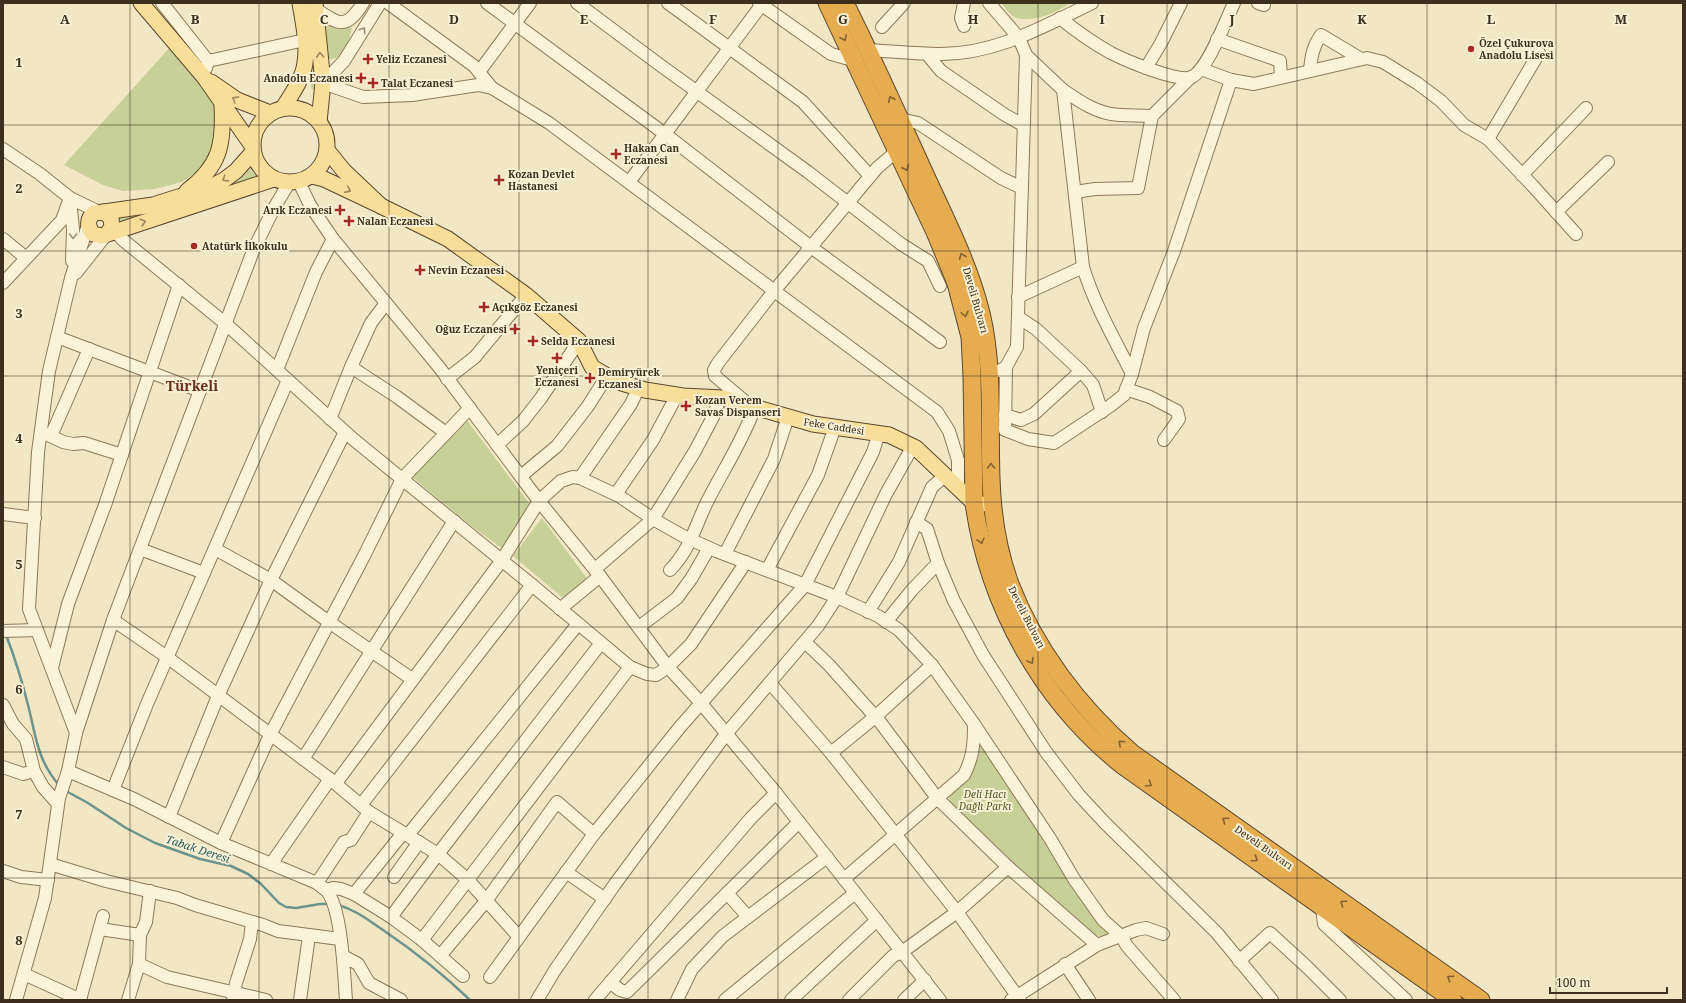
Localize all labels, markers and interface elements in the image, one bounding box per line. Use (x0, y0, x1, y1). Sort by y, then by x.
text: A (60, 10, 70, 28)
text: B (191, 10, 200, 28)
text: C (320, 10, 329, 28)
text: D (449, 10, 459, 28)
text: E (580, 10, 589, 28)
text: F (709, 10, 717, 28)
text: G (838, 10, 848, 28)
text: H (968, 10, 979, 28)
text: I (1099, 10, 1105, 28)
text: J (1228, 10, 1235, 28)
text: K (1357, 10, 1367, 28)
text: L (1487, 10, 1496, 28)
text: M (1615, 10, 1628, 28)
one-way arrow (359, 27, 366, 34)
one-way arrow (839, 34, 847, 41)
place label: Özel Çukurova Anadolu Lisesi (1479, 36, 1554, 62)
marker: Özel Çukurova Anadolu Lisesi (1466, 44, 1476, 54)
one-way arrow (316, 52, 325, 58)
place label: Yeliz Eczanesi (376, 52, 447, 66)
text: 1 (15, 53, 23, 71)
marker: Yeliz Eczanesi (363, 54, 373, 64)
place label: Anadolu Eczanesi (264, 71, 353, 85)
marker: Anadolu Eczanesi (356, 73, 366, 83)
place label: Talat Eczanesi (381, 76, 454, 90)
marker: Talat Eczanesi (368, 78, 378, 88)
one-way arrow (232, 96, 239, 103)
one-way arrow (888, 96, 896, 104)
place label: Hakan Can Eczanesi (624, 141, 680, 167)
marker: Hakan Can Eczanesi (611, 149, 621, 159)
one-way arrow (901, 164, 909, 171)
place label: Kozan Devlet Hastanesi (508, 167, 575, 193)
one-way arrow (222, 174, 229, 181)
marker: Kozan Devlet Hastanesi (493, 174, 505, 186)
text: 2 (15, 179, 23, 197)
one-way arrow (344, 185, 351, 193)
place label: Arık Eczanesi (263, 203, 332, 217)
marker: Arık Eczanesi (335, 205, 345, 215)
place label: Nalan Eczanesi (357, 214, 434, 228)
marker: Nalan Eczanesi (344, 216, 354, 226)
one-way arrow (140, 218, 147, 227)
one-way arrow (69, 233, 77, 239)
place label: Atatürk İlkokulu (202, 239, 288, 253)
marker: Atatürk İlkokulu (189, 241, 199, 251)
one-way arrow (959, 252, 967, 259)
place label: Nevin Eczanesi (428, 263, 505, 277)
marker: Nevin Eczanesi (415, 265, 425, 275)
street label: Develi Bulvarı (960, 265, 992, 335)
place label: Açıkgöz Eczanesi (492, 300, 578, 314)
marker: Açıkgöz Eczanesi (479, 302, 489, 312)
text: 3 (15, 304, 23, 322)
one-way arrow (960, 311, 968, 318)
place label: Oğuz Eczanesi (435, 322, 507, 336)
marker: Oğuz Eczanesi (510, 324, 520, 334)
place label: Selda Eczanesi (541, 334, 615, 348)
marker: Selda Eczanesi (528, 336, 538, 346)
marker: Yeniçeri Eczanesi (552, 353, 562, 363)
place label: Yeniçeri Eczanesi (535, 363, 579, 389)
place label: Demiryürek Eczanesi (598, 365, 660, 391)
marker: Demiryürek Eczanesi (585, 373, 595, 383)
district label: Türkeli (166, 376, 218, 395)
place label: Kozan Verem Savas Dispanseri (695, 393, 781, 419)
marker: Kozan Verem Savas Dispanseri (680, 400, 692, 412)
street label: Feke Caddesi (803, 414, 866, 438)
text: 4 (15, 429, 23, 447)
one-way arrow (987, 463, 995, 469)
one-way arrow (977, 538, 985, 545)
text: 5 (15, 555, 23, 573)
street label: Develi Bulvarı (1005, 584, 1049, 651)
one-way arrow (1026, 657, 1033, 664)
text: 6 (15, 680, 23, 698)
one-way arrow (1118, 740, 1126, 748)
one-way arrow (1144, 779, 1151, 786)
park label: Deli Hacı Dağlı Parkı (958, 787, 1011, 813)
text: 7 (15, 805, 23, 823)
one-way arrow (1223, 818, 1230, 825)
street label: Develi Bulvarı (1232, 822, 1297, 873)
water label: Tabak Deresi (164, 831, 233, 866)
one-way arrow (1251, 854, 1258, 862)
one-way arrow (1340, 900, 1347, 908)
text: 8 (15, 931, 23, 949)
scale bar (1550, 969, 1667, 995)
text: 100 m (1556, 974, 1591, 991)
one-way arrow (1447, 975, 1454, 982)

